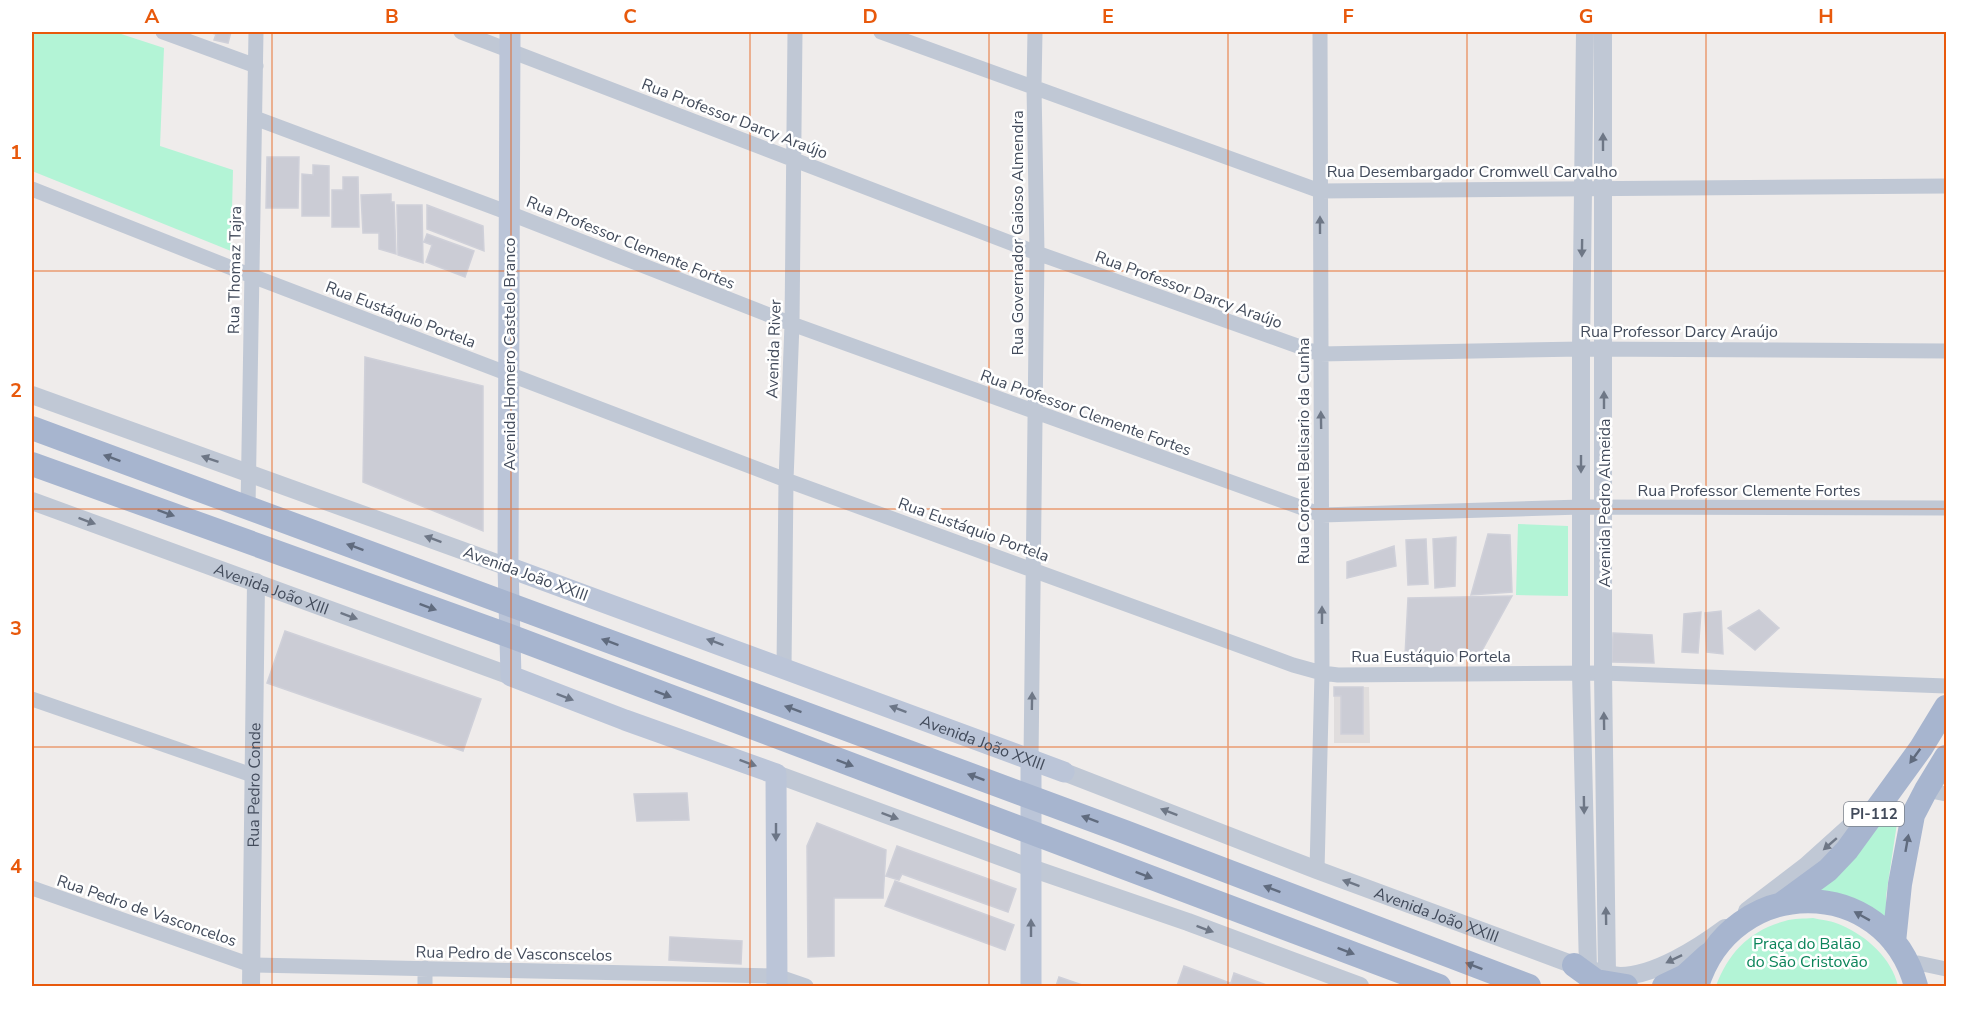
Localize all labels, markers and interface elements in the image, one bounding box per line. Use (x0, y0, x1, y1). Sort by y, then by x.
text: A (145, 3, 160, 30)
text: B (385, 3, 399, 30)
text: C (623, 3, 637, 30)
text: D (862, 3, 878, 30)
text: E (1102, 3, 1114, 30)
text: F (1342, 3, 1354, 30)
text: G (1579, 3, 1593, 30)
text: H (1818, 3, 1834, 30)
street label: Rua Professor Darcy Araújo (638, 73, 831, 165)
street label: Rua Governador Gaioso Almendra (1007, 110, 1029, 356)
one-way arrow (1598, 132, 1608, 151)
text: 1 (10, 139, 22, 166)
street label: Rua Desembargador Cromwell Carvalho (1327, 161, 1617, 183)
street label: Rua Professor Clemente Fortes (523, 191, 738, 295)
street label: Rua Thomaz Tajra (223, 206, 247, 334)
one-way arrow (1315, 215, 1325, 234)
street label: Avenida Homero Castelo Branco (499, 237, 521, 470)
one-way arrow (1577, 238, 1587, 257)
street label: Rua Professor Darcy Araújo (1092, 246, 1285, 334)
street label: Rua Eustáquio Portela (322, 276, 479, 354)
street label: Avenida River (761, 299, 787, 399)
street label: Rua Professor Darcy Araújo (1580, 321, 1778, 343)
street label: Rua Coronel Belisario da Cunha (1293, 338, 1315, 564)
street label: Rua Professor Clemente Fortes (977, 364, 1194, 461)
text: 2 (10, 377, 22, 404)
one-way arrow (1599, 390, 1609, 409)
one-way arrow (1316, 410, 1326, 429)
street label: Avenida Pedro Almeida (1594, 419, 1616, 587)
one-way arrow (103, 453, 121, 463)
one-way arrow (201, 453, 219, 463)
one-way arrow (1576, 454, 1586, 473)
street label: Rua Professor Clemente Fortes (1637, 480, 1861, 502)
street label: Rua Eustáquio Portela (895, 492, 1052, 568)
one-way arrow (157, 508, 175, 518)
one-way arrow (78, 516, 96, 526)
one-way arrow (424, 534, 442, 544)
street label: Avenida João XXIII (460, 541, 591, 607)
one-way arrow (345, 542, 363, 552)
street label: Avenida João XIII (211, 558, 332, 621)
one-way arrow (419, 603, 437, 613)
one-way arrow (1317, 605, 1327, 624)
one-way arrow (340, 612, 358, 622)
text: 3 (10, 615, 22, 642)
one-way arrow (601, 636, 619, 646)
one-way arrow (705, 637, 723, 647)
street label: Rua Eustáquio Portela (1351, 646, 1511, 668)
one-way arrow (654, 689, 672, 699)
one-way arrow (1027, 691, 1037, 710)
one-way arrow (556, 692, 574, 702)
one-way arrow (784, 704, 802, 714)
one-way arrow (888, 704, 906, 714)
street label: Avenida João XXIII (917, 710, 1048, 776)
one-way arrow (1599, 711, 1609, 730)
street label: Rua Pedro Conde (243, 723, 266, 847)
one-way arrow (1909, 747, 1921, 763)
one-way arrow (836, 758, 854, 768)
one-way arrow (740, 759, 758, 769)
one-way arrow (967, 772, 985, 782)
one-way arrow (1579, 796, 1589, 815)
road number: PI-112 (1844, 802, 1904, 826)
one-way arrow (1160, 807, 1178, 817)
one-way arrow (882, 811, 900, 821)
one-way arrow (1081, 814, 1099, 824)
one-way arrow (771, 823, 781, 842)
one-way arrow (1903, 833, 1912, 852)
one-way arrow (1823, 837, 1838, 851)
text: 4 (10, 853, 22, 880)
street label: Rua Pedro de Vasconcelos (54, 870, 240, 952)
one-way arrow (1135, 871, 1153, 881)
one-way arrow (1342, 877, 1360, 887)
street label: Avenida João XXIII (1371, 882, 1502, 948)
one-way arrow (1263, 883, 1281, 893)
one-way arrow (1601, 906, 1611, 925)
one-way arrow (1854, 911, 1871, 921)
one-way arrow (1026, 919, 1036, 938)
one-way arrow (1197, 924, 1215, 934)
park label: Praça do Balão do São Cristovão (1746, 933, 1868, 973)
street label: Rua Pedro de Vasconscelos (415, 941, 613, 967)
one-way arrow (1338, 946, 1356, 956)
one-way arrow (1665, 954, 1682, 963)
one-way arrow (1465, 961, 1483, 970)

